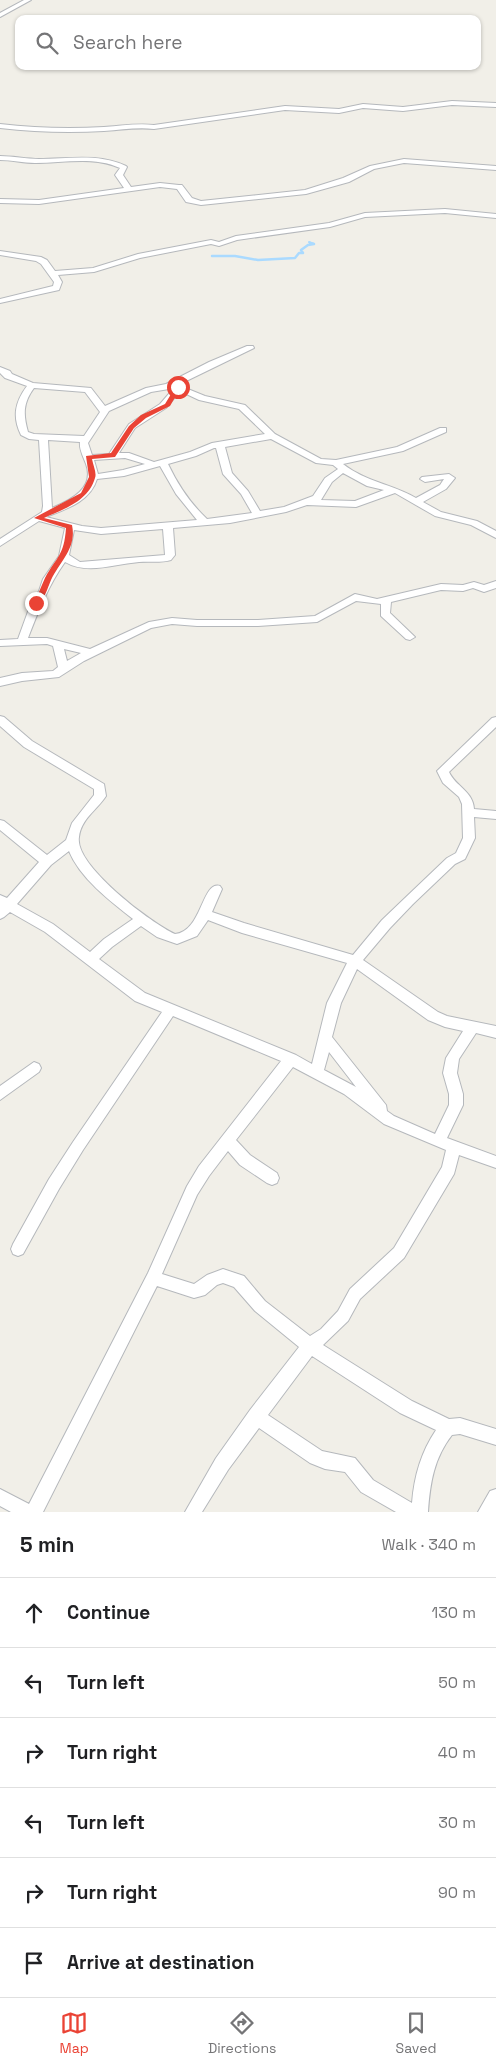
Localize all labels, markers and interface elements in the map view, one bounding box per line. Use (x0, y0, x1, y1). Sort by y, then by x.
search box (15, 15, 481, 70)
icon: search (33, 29, 61, 57)
text: Search here (73, 30, 183, 55)
route start (167, 376, 190, 399)
route end (25, 592, 48, 615)
text: 5 min (20, 1531, 74, 1558)
text: Walk · 340 m (381, 1534, 476, 1555)
icon: ahead (20, 1599, 48, 1627)
text: Continue (67, 1600, 150, 1625)
text: 130 m (432, 1602, 476, 1623)
icon: left (20, 1669, 48, 1697)
text: Turn left (67, 1670, 145, 1695)
text: 50 m (438, 1672, 476, 1693)
icon: right (20, 1739, 48, 1767)
text: Turn right (67, 1740, 157, 1765)
text: 40 m (438, 1742, 476, 1763)
icon: left (20, 1809, 48, 1837)
text: Turn left (67, 1810, 145, 1835)
text: 30 m (438, 1812, 476, 1833)
icon: right (20, 1879, 48, 1907)
text: Turn right (67, 1880, 157, 1905)
text: 90 m (438, 1882, 476, 1903)
icon: arrive (20, 1949, 48, 1977)
text: Arrive at destination (67, 1950, 255, 1975)
tab: Map (60, 2009, 89, 2057)
tab: Directions (208, 2009, 276, 2057)
tab: Saved (396, 2009, 436, 2057)

